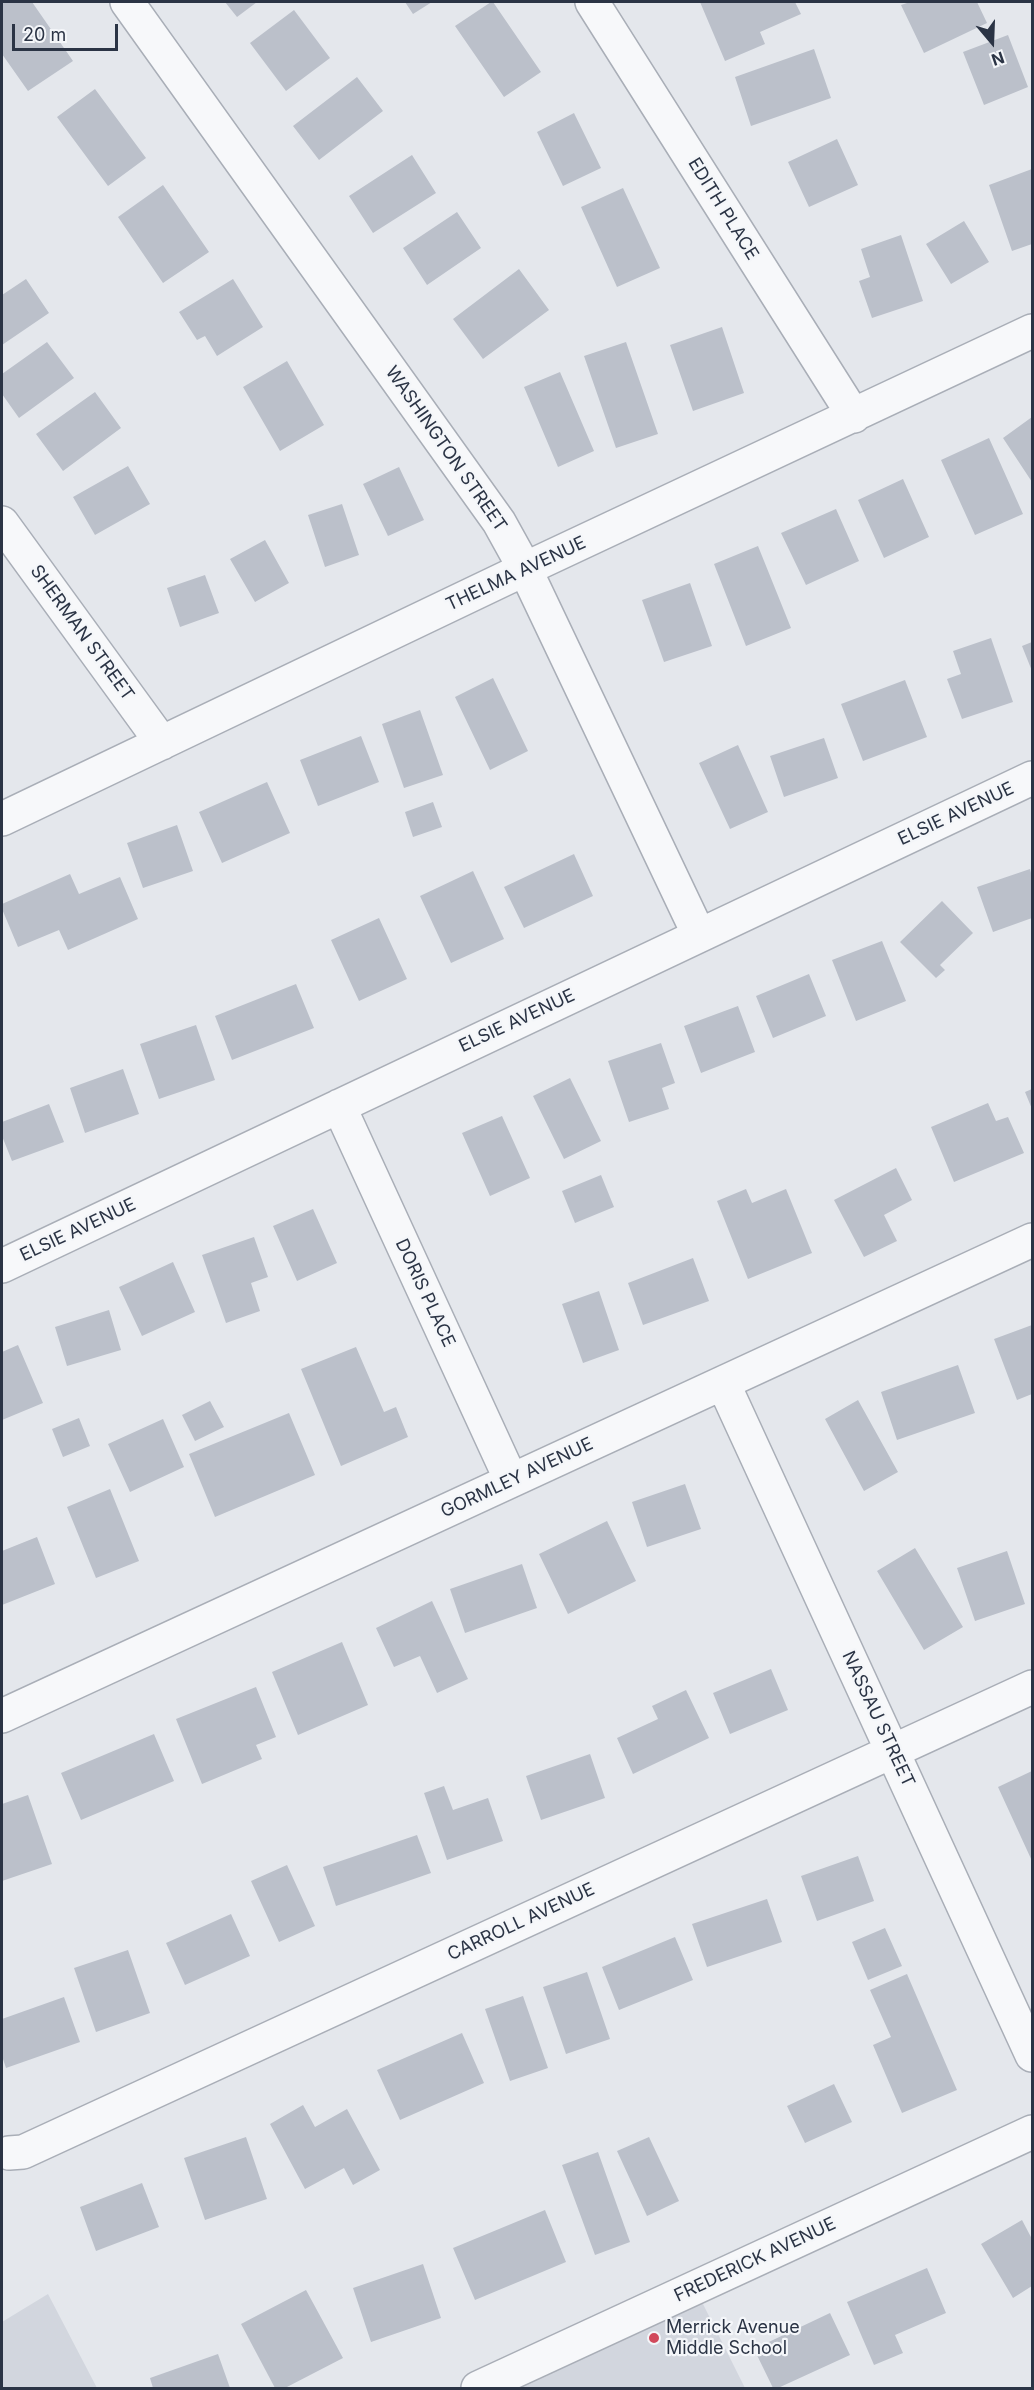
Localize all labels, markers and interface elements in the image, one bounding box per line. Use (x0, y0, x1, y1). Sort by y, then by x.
scale bar (15, 12, 122, 50)
north arrow (962, 12, 1022, 72)
text: 20 m (23, 24, 66, 45)
text: N (989, 48, 1007, 70)
street label: EDITH PLACE (683, 154, 763, 264)
street label: WASHINGTON STREET (381, 362, 511, 536)
street label: THELMA AVENUE (443, 532, 589, 616)
street label: SHERMAN STREET (25, 561, 139, 705)
street label: ELSIE AVENUE (895, 778, 1017, 850)
street label: ELSIE AVENUE (456, 985, 578, 1057)
street label: ELSIE AVENUE (17, 1194, 139, 1266)
street label: DORIS PLACE (390, 1235, 460, 1351)
street label: GORMLEY AVENUE (437, 1433, 597, 1523)
street label: NASSAU STREET (837, 1648, 919, 1790)
street label: CARROLL AVENUE (444, 1878, 598, 1966)
street label: FREDERICK AVENUE (671, 2213, 839, 2307)
place label: Merrick Avenue Middle School (666, 2317, 800, 2360)
marker: Merrick Avenue Middle School (647, 2331, 661, 2345)

